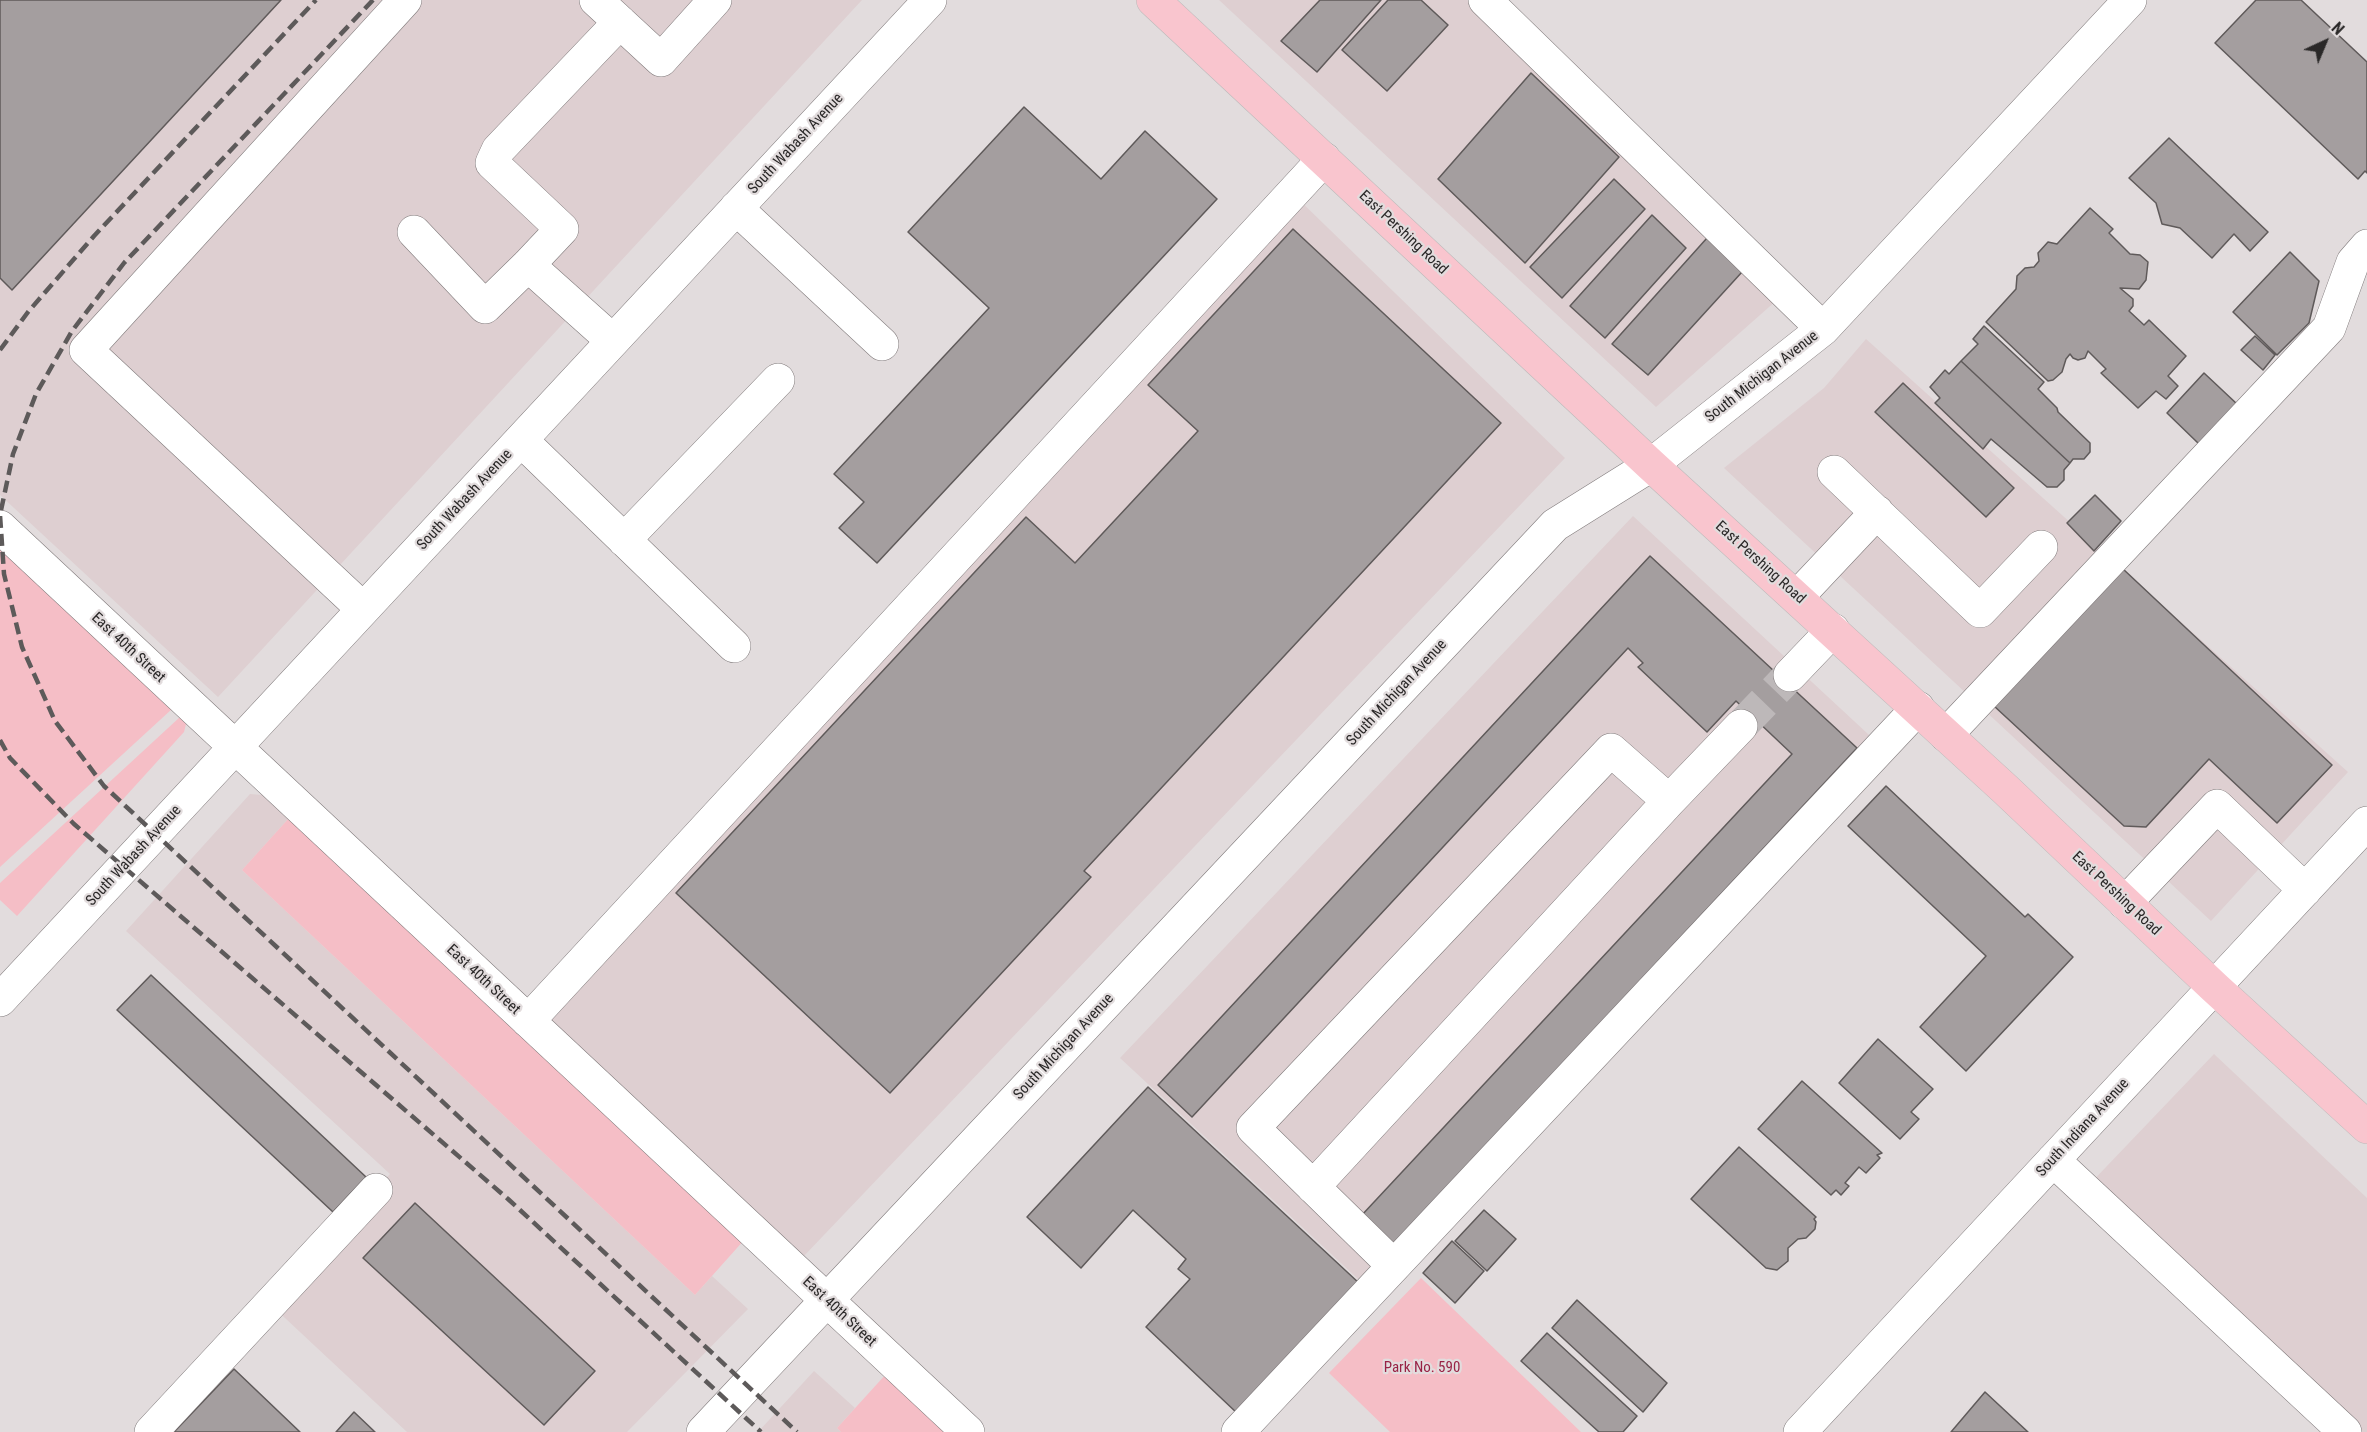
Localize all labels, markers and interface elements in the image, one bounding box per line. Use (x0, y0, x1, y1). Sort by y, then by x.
north arrow (2295, 12, 2355, 72)
text: N (2328, 18, 2348, 39)
street label: South Wabash Avenue (745, 90, 847, 198)
street label: East Pershing Road (1355, 187, 1451, 279)
street label: South Michigan Avenue (1702, 327, 1822, 427)
street label: South Wabash Avenue (414, 446, 516, 554)
street label: East Pershing Road (1711, 518, 1809, 608)
street label: East 40th Street (87, 609, 169, 687)
street label: South Michigan Avenue (1343, 636, 1451, 750)
street label: South Wabash Avenue (83, 802, 185, 910)
street label: East Pershing Road (2068, 848, 2164, 940)
street label: East 40th Street (442, 941, 524, 1019)
street label: South Michigan Avenue (1010, 990, 1118, 1104)
street label: South Indiana Avenue (2033, 1075, 2133, 1181)
street label: East 40th Street (798, 1273, 880, 1351)
park label: Park No. 590 (1384, 1359, 1460, 1377)

